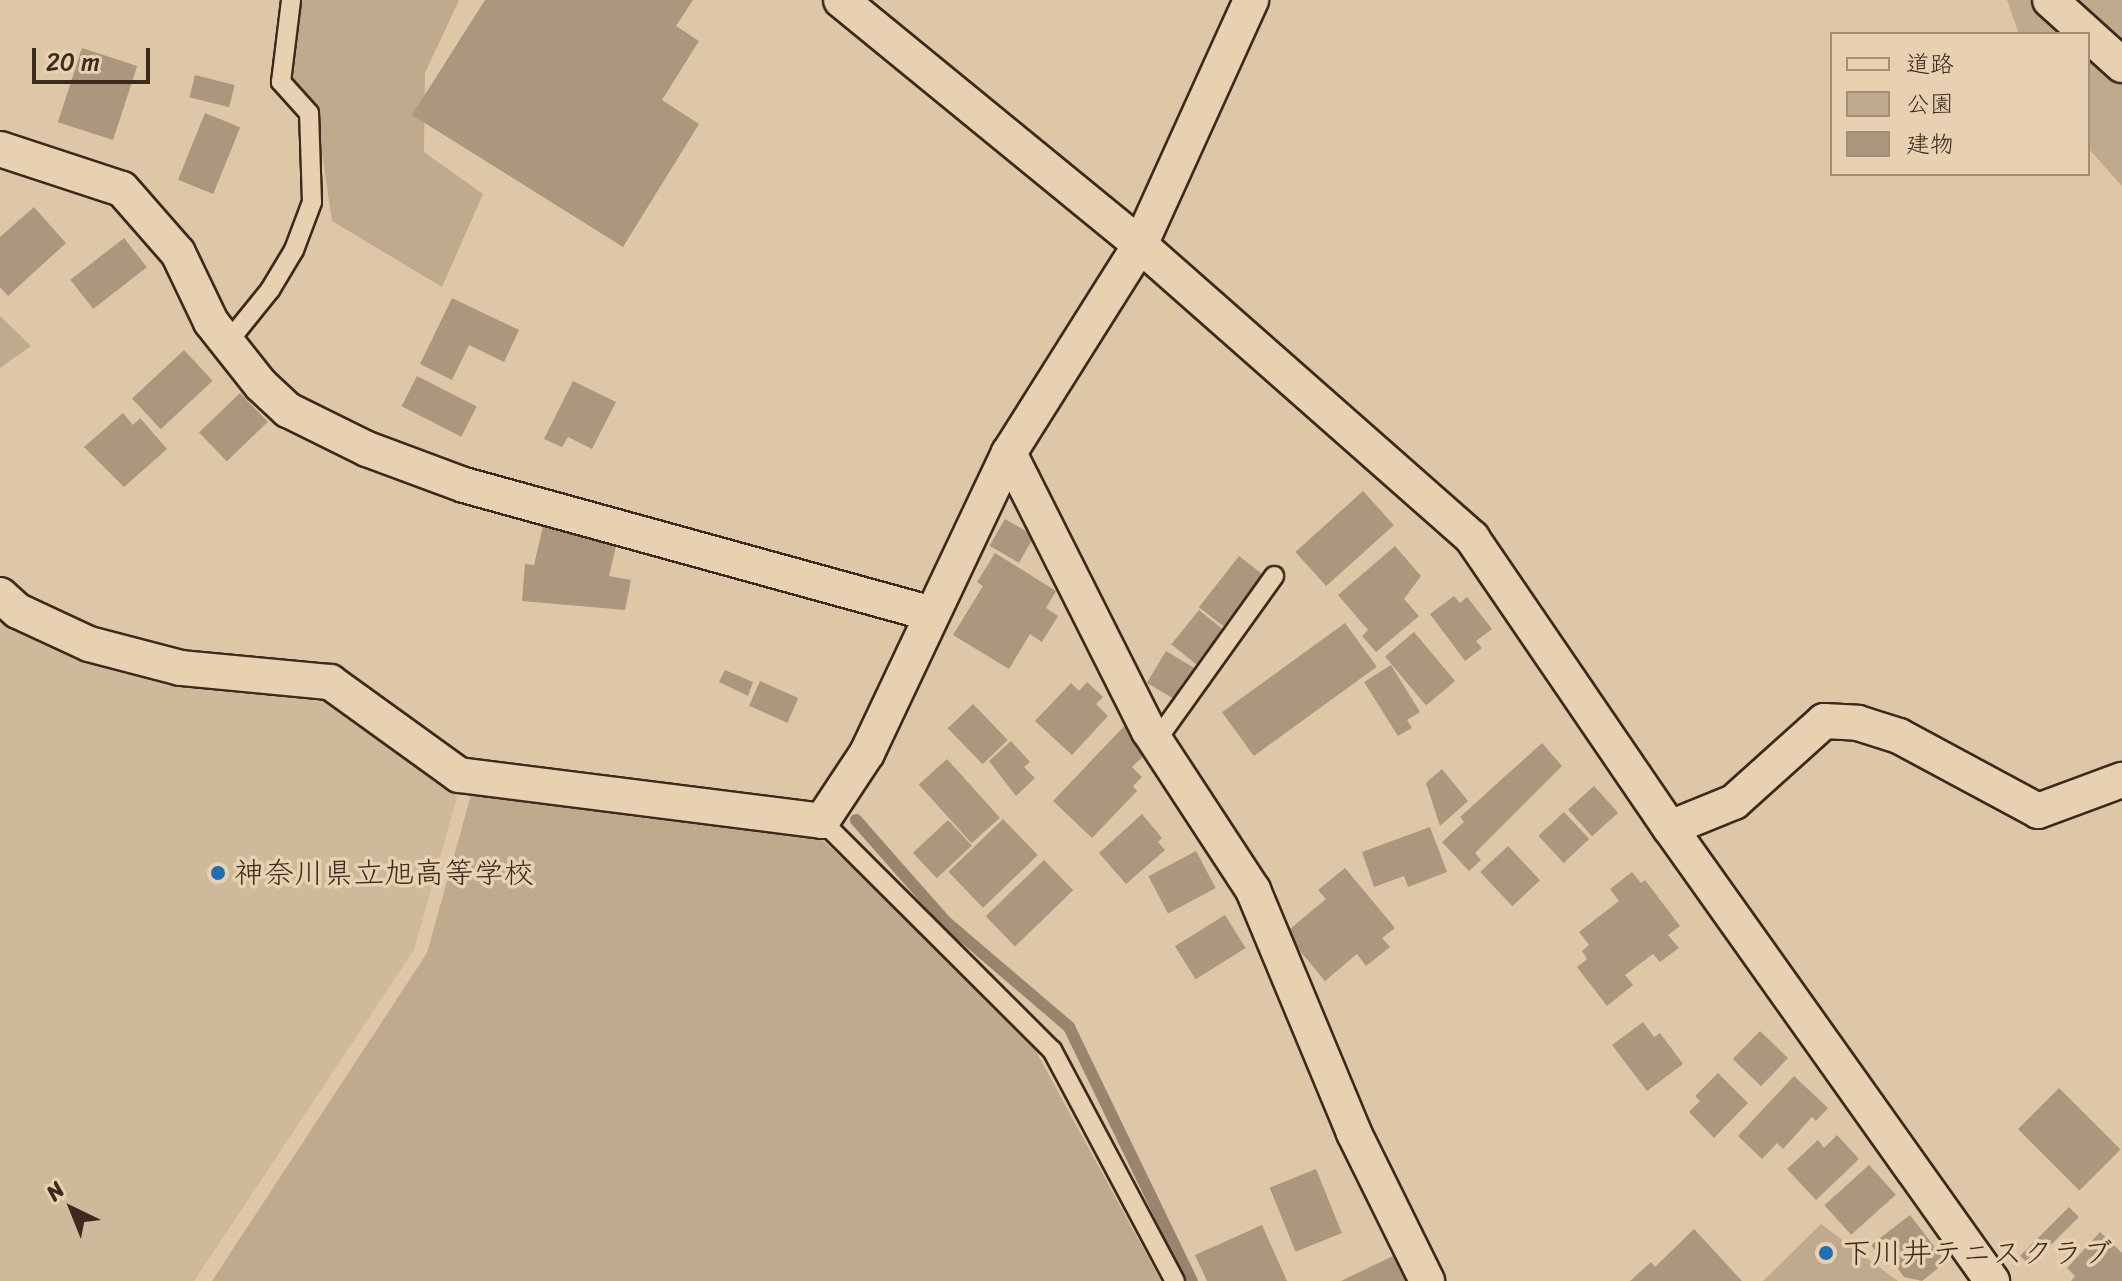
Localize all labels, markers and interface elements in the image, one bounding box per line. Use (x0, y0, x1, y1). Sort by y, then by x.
scale bar (36, 32, 154, 82)
legend (1830, 32, 2090, 176)
text: 20 m (46, 41, 100, 83)
text: 道路 (1906, 43, 1954, 85)
text: 公園 (1906, 83, 1954, 125)
text: 建物 (1906, 123, 1954, 165)
place label: 神奈川県立旭高等学校 (234, 855, 534, 891)
marker: 神奈川県立旭高等学校 (209, 864, 227, 882)
north arrow (32, 1169, 112, 1249)
text: N (36, 1172, 74, 1211)
place label: 下川井テニスクラブ (1842, 1235, 2112, 1271)
marker: 下川井テニスクラブ (1817, 1244, 1835, 1262)

